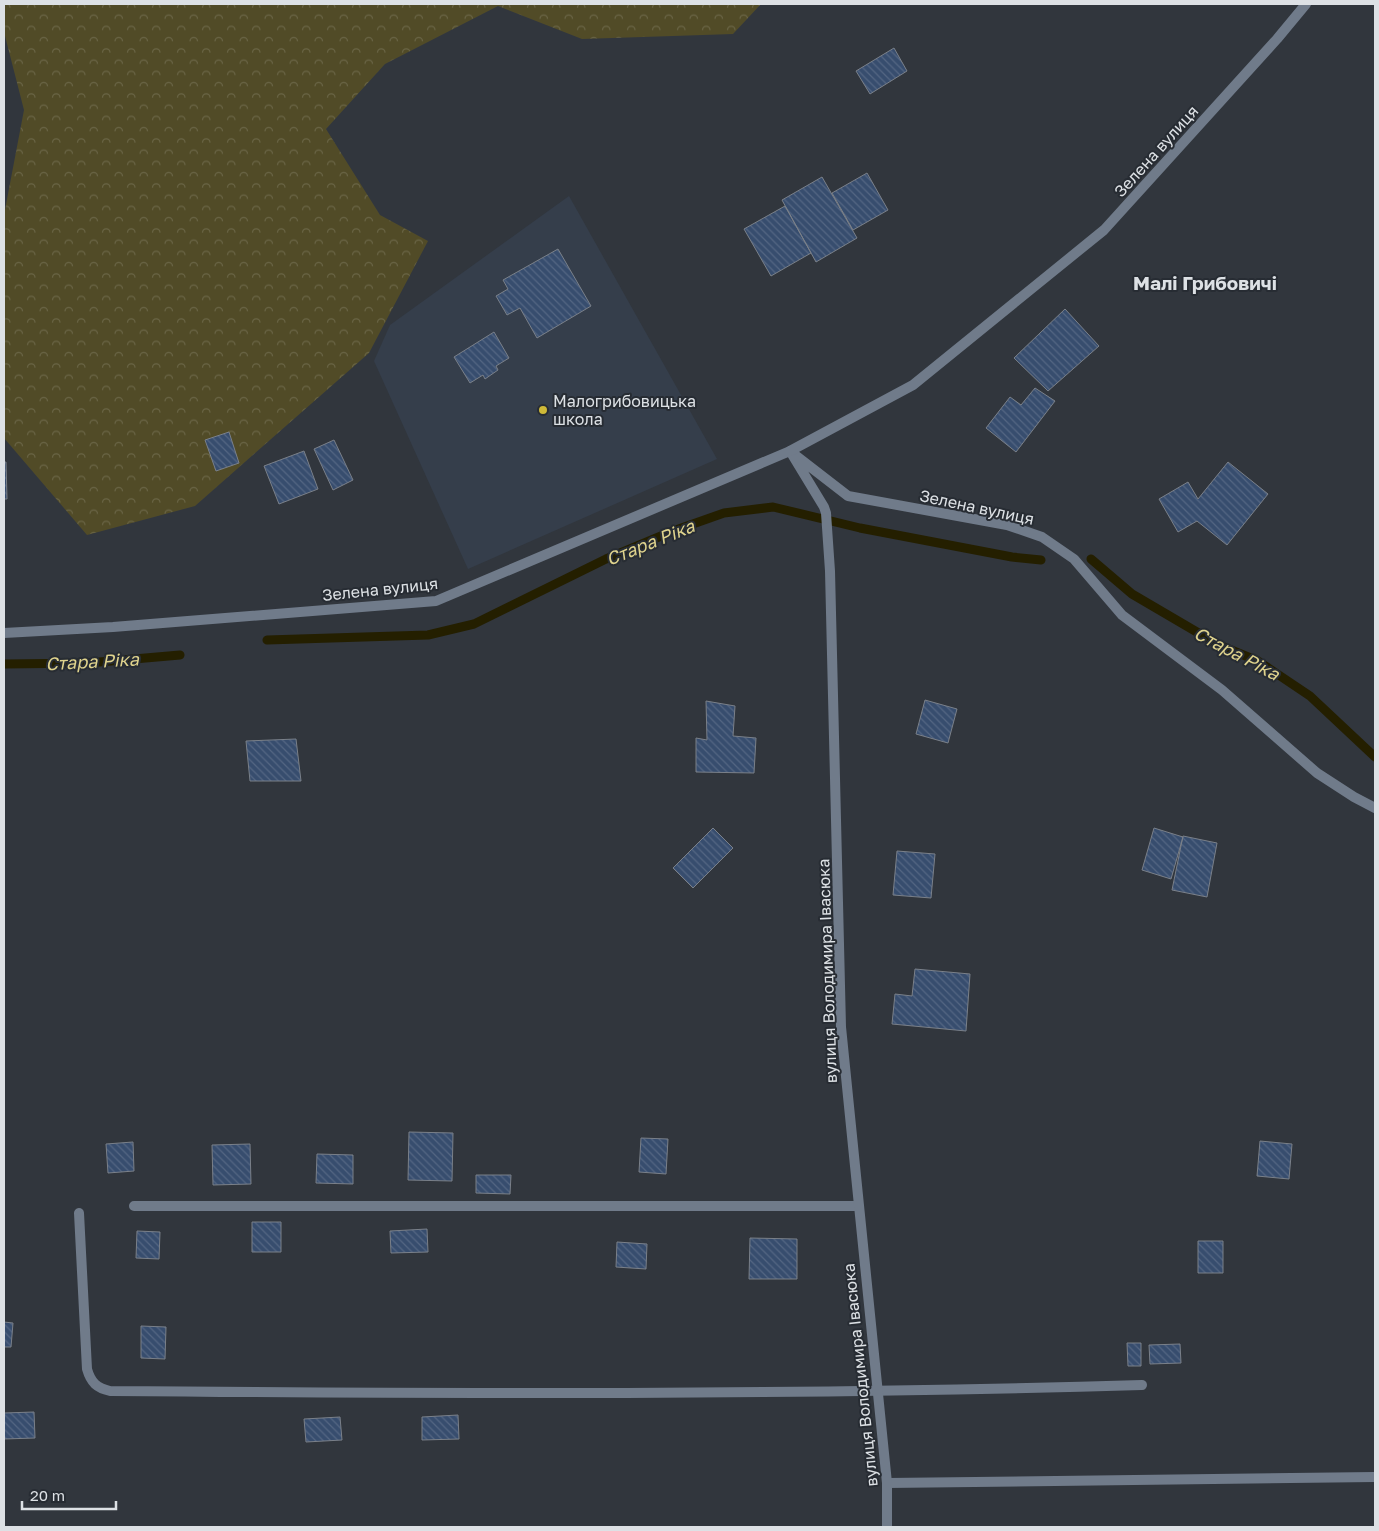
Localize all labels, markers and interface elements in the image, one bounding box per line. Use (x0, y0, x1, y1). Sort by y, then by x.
street label: Зелена вулиця (1110, 101, 1202, 201)
district label: Малі Грибовичі (1133, 271, 1277, 294)
place label: Малогрибовицька школа (553, 391, 696, 429)
marker: Малогрибовицька школа (537, 404, 549, 416)
street label: Зелена вулиця (918, 485, 1036, 529)
water label: Стара Ріка (602, 514, 698, 570)
street label: Зелена вулиця (321, 573, 439, 605)
water label: Стара Ріка (1191, 621, 1284, 685)
water label: Стара Ріка (45, 648, 140, 674)
street label: вулиця Володимира Івасюка (813, 858, 841, 1084)
street label: вулиця Володимира Івасюка (838, 1262, 882, 1488)
scale bar (22, 1478, 116, 1510)
text: 20 m (30, 1486, 65, 1504)

